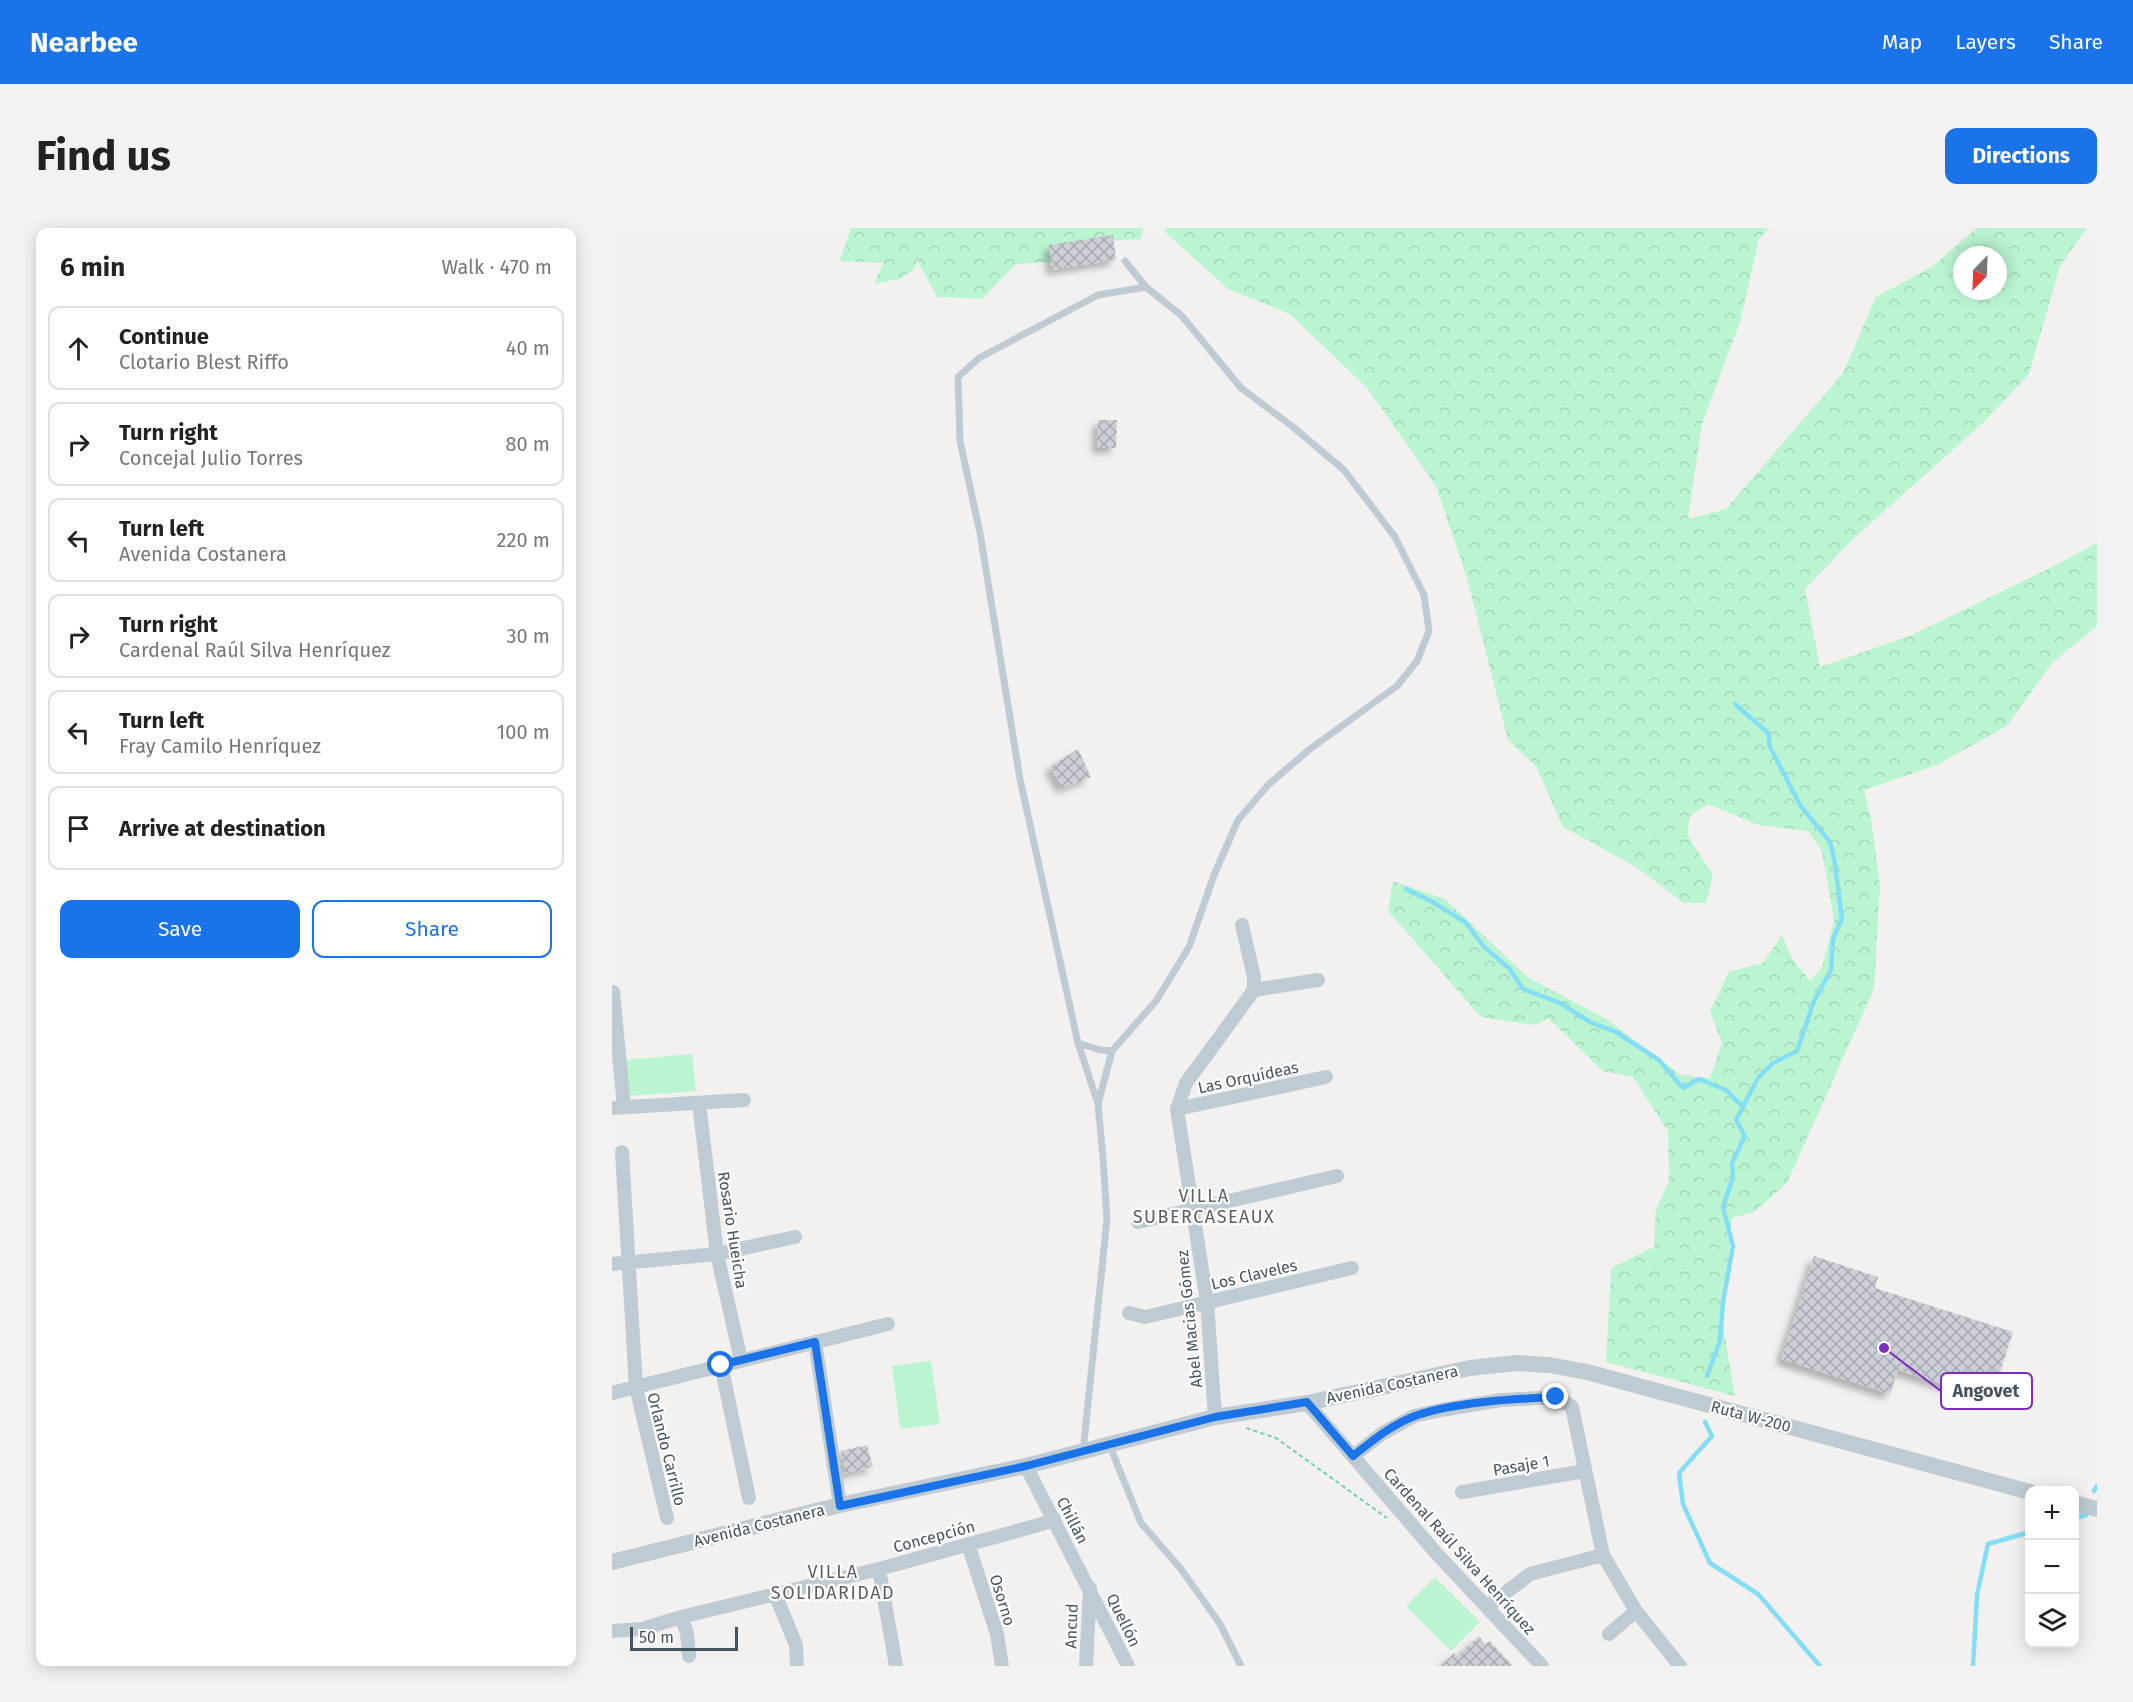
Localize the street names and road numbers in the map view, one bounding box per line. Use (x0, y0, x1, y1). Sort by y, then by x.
street label: Las Orquídeas (1196, 1058, 1300, 1097)
street label: Rosario Hueicha (714, 1170, 751, 1290)
street label: Abel Macias Gómez (1173, 1249, 1206, 1389)
street label: Los Claveles (1209, 1255, 1299, 1294)
street label: Avenida Costanera (1324, 1361, 1460, 1408)
street label: Orlando Carrillo (643, 1390, 690, 1508)
street label: Ruta W-200 (1709, 1397, 1793, 1436)
street label: Pasaje 1 (1491, 1451, 1551, 1480)
street label: Cardenal Raúl Silva Henríquez (1380, 1464, 1539, 1638)
street label: Chillán (1053, 1494, 1092, 1547)
street label: Avenida Costanera (692, 1500, 827, 1551)
street label: Concepción (891, 1516, 977, 1557)
street label: Osorno (986, 1572, 1019, 1628)
street label: Quellón (1102, 1590, 1145, 1650)
street label: Ancud (1061, 1603, 1082, 1649)

